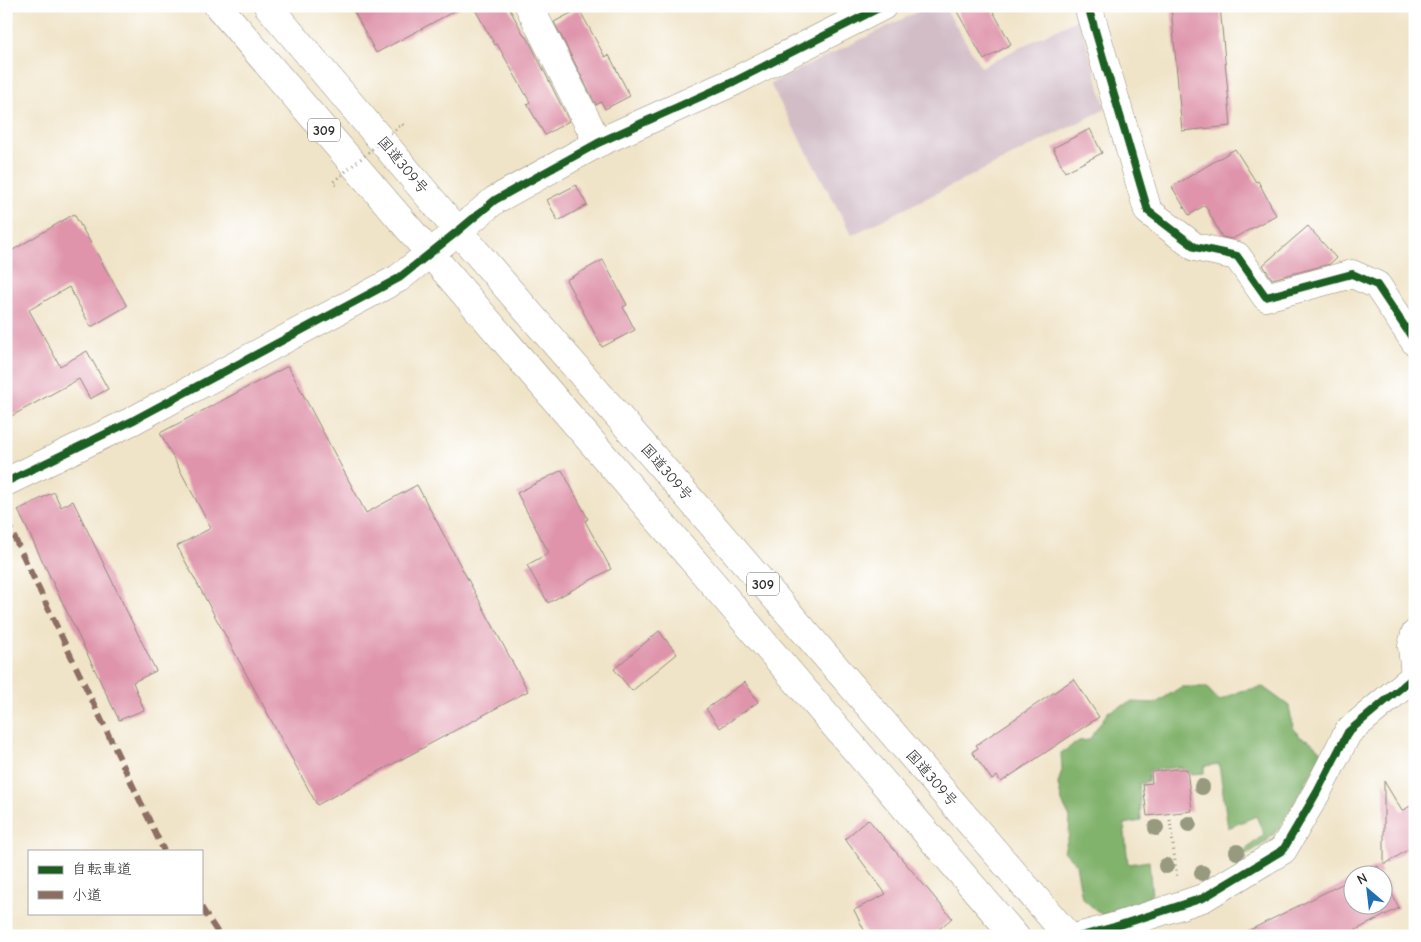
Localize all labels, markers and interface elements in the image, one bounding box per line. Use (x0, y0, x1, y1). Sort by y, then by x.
road number: 309 (308, 118, 340, 142)
street label: 国道309号 (374, 133, 432, 197)
street label: 国道309号 (637, 440, 697, 504)
road number: 309 (747, 572, 779, 596)
street label: 国道309号 (902, 746, 962, 810)
legend (28, 850, 202, 914)
text: 自転車道 (72, 860, 132, 878)
north arrow (1344, 864, 1394, 914)
text: N (1354, 869, 1370, 889)
text: 小道 (72, 886, 102, 904)

